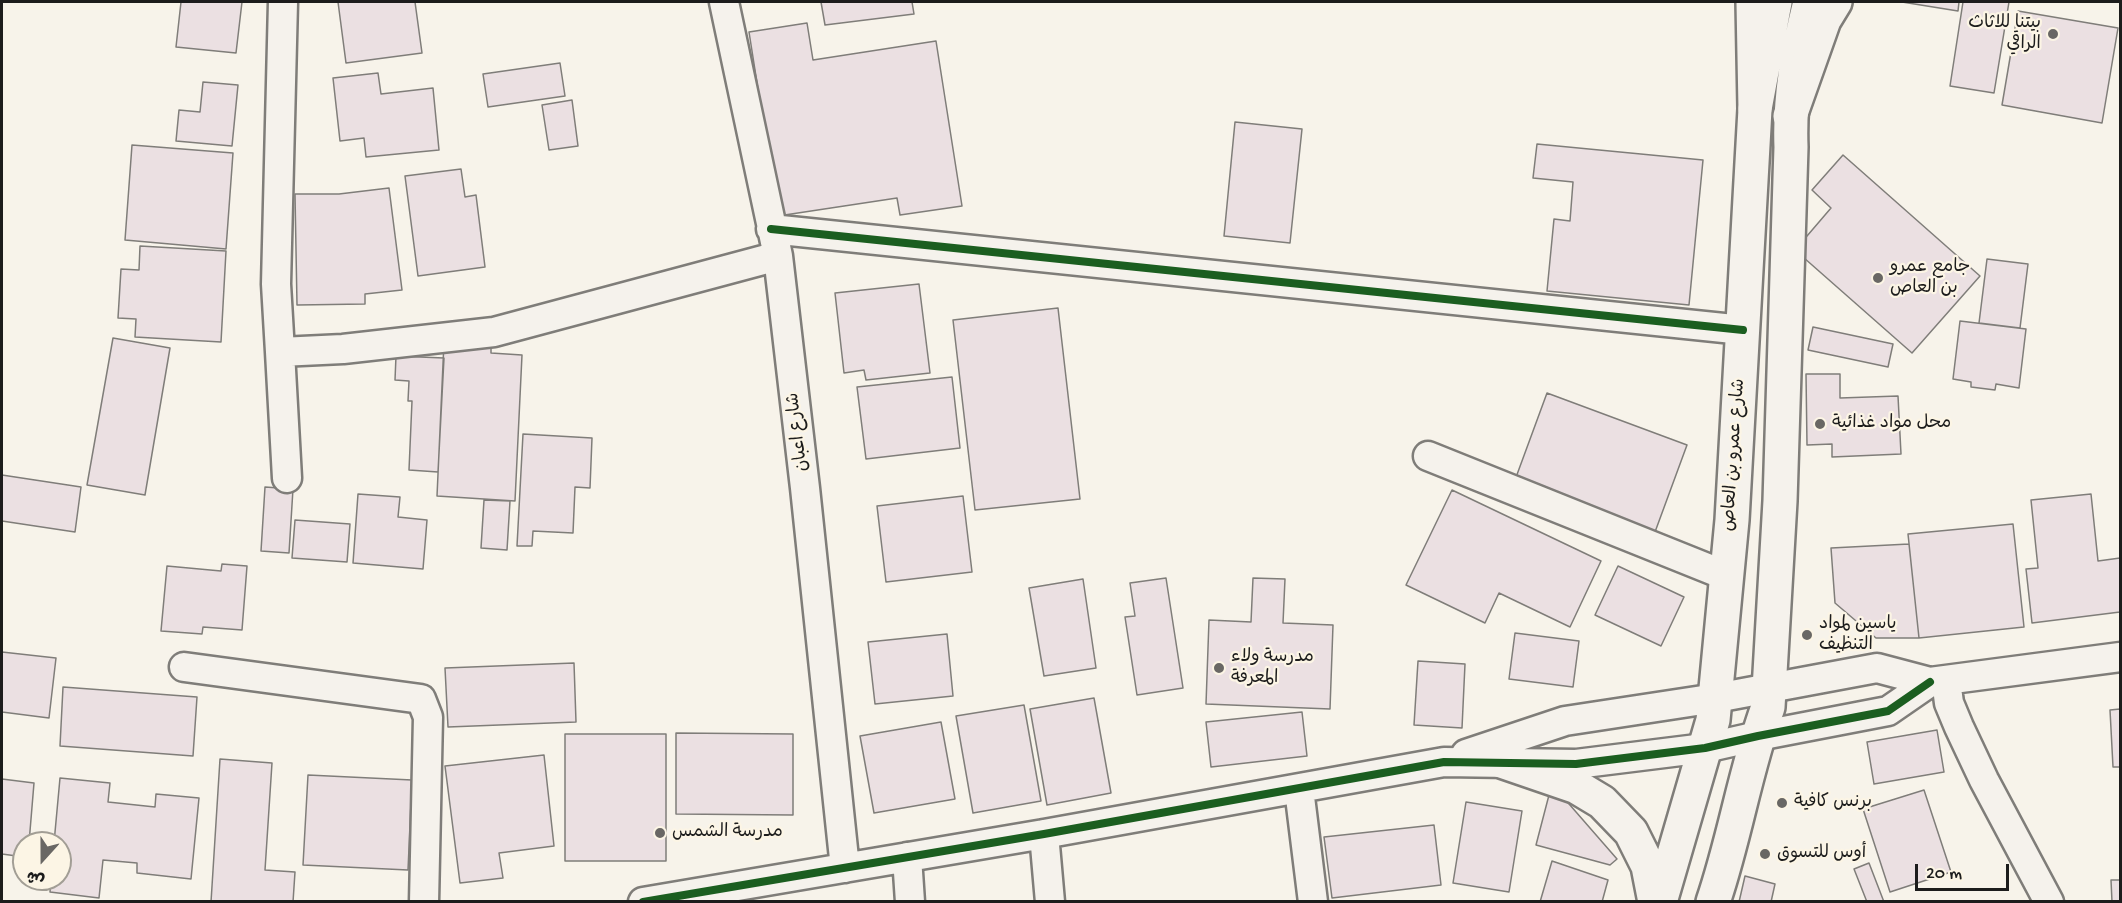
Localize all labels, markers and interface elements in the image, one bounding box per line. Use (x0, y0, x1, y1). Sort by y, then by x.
place label: بيتنا للاثاث الراقي (1968, 13, 2041, 56)
marker: بيتنا للاثاث الراقي (2046, 27, 2060, 41)
place label: جامع عمرو بن العاص (1890, 257, 1970, 300)
marker: جامع عمرو بن العاص (1871, 271, 1885, 285)
street label: شارع عمرو بن العاص (1719, 378, 1751, 532)
street label: شارع اعبان (783, 391, 815, 473)
place label: محل مواد غذائية (1832, 413, 1951, 435)
marker: محل مواد غذائية (1813, 417, 1827, 431)
place label: ياسين لمواد التنظيف (1819, 614, 1897, 656)
marker: ياسين لمواد التنظيف (1800, 628, 1814, 642)
place label: مدرسة ولاء المعرفة (1231, 647, 1314, 690)
marker: مدرسة ولاء المعرفة (1212, 661, 1226, 675)
place label: برنس كافية (1794, 792, 1872, 814)
marker: برنس كافية (1775, 796, 1789, 810)
place label: مدرسة الشمس (672, 822, 783, 844)
marker: مدرسة الشمس (653, 826, 667, 840)
north arrow (12, 831, 72, 891)
place label: أوس للتسوق (1777, 843, 1866, 865)
marker: أوس للتسوق (1758, 847, 1772, 861)
scale bar (1918, 852, 2012, 890)
text: ش (24, 864, 48, 888)
text: 20 m (1926, 864, 1962, 885)

